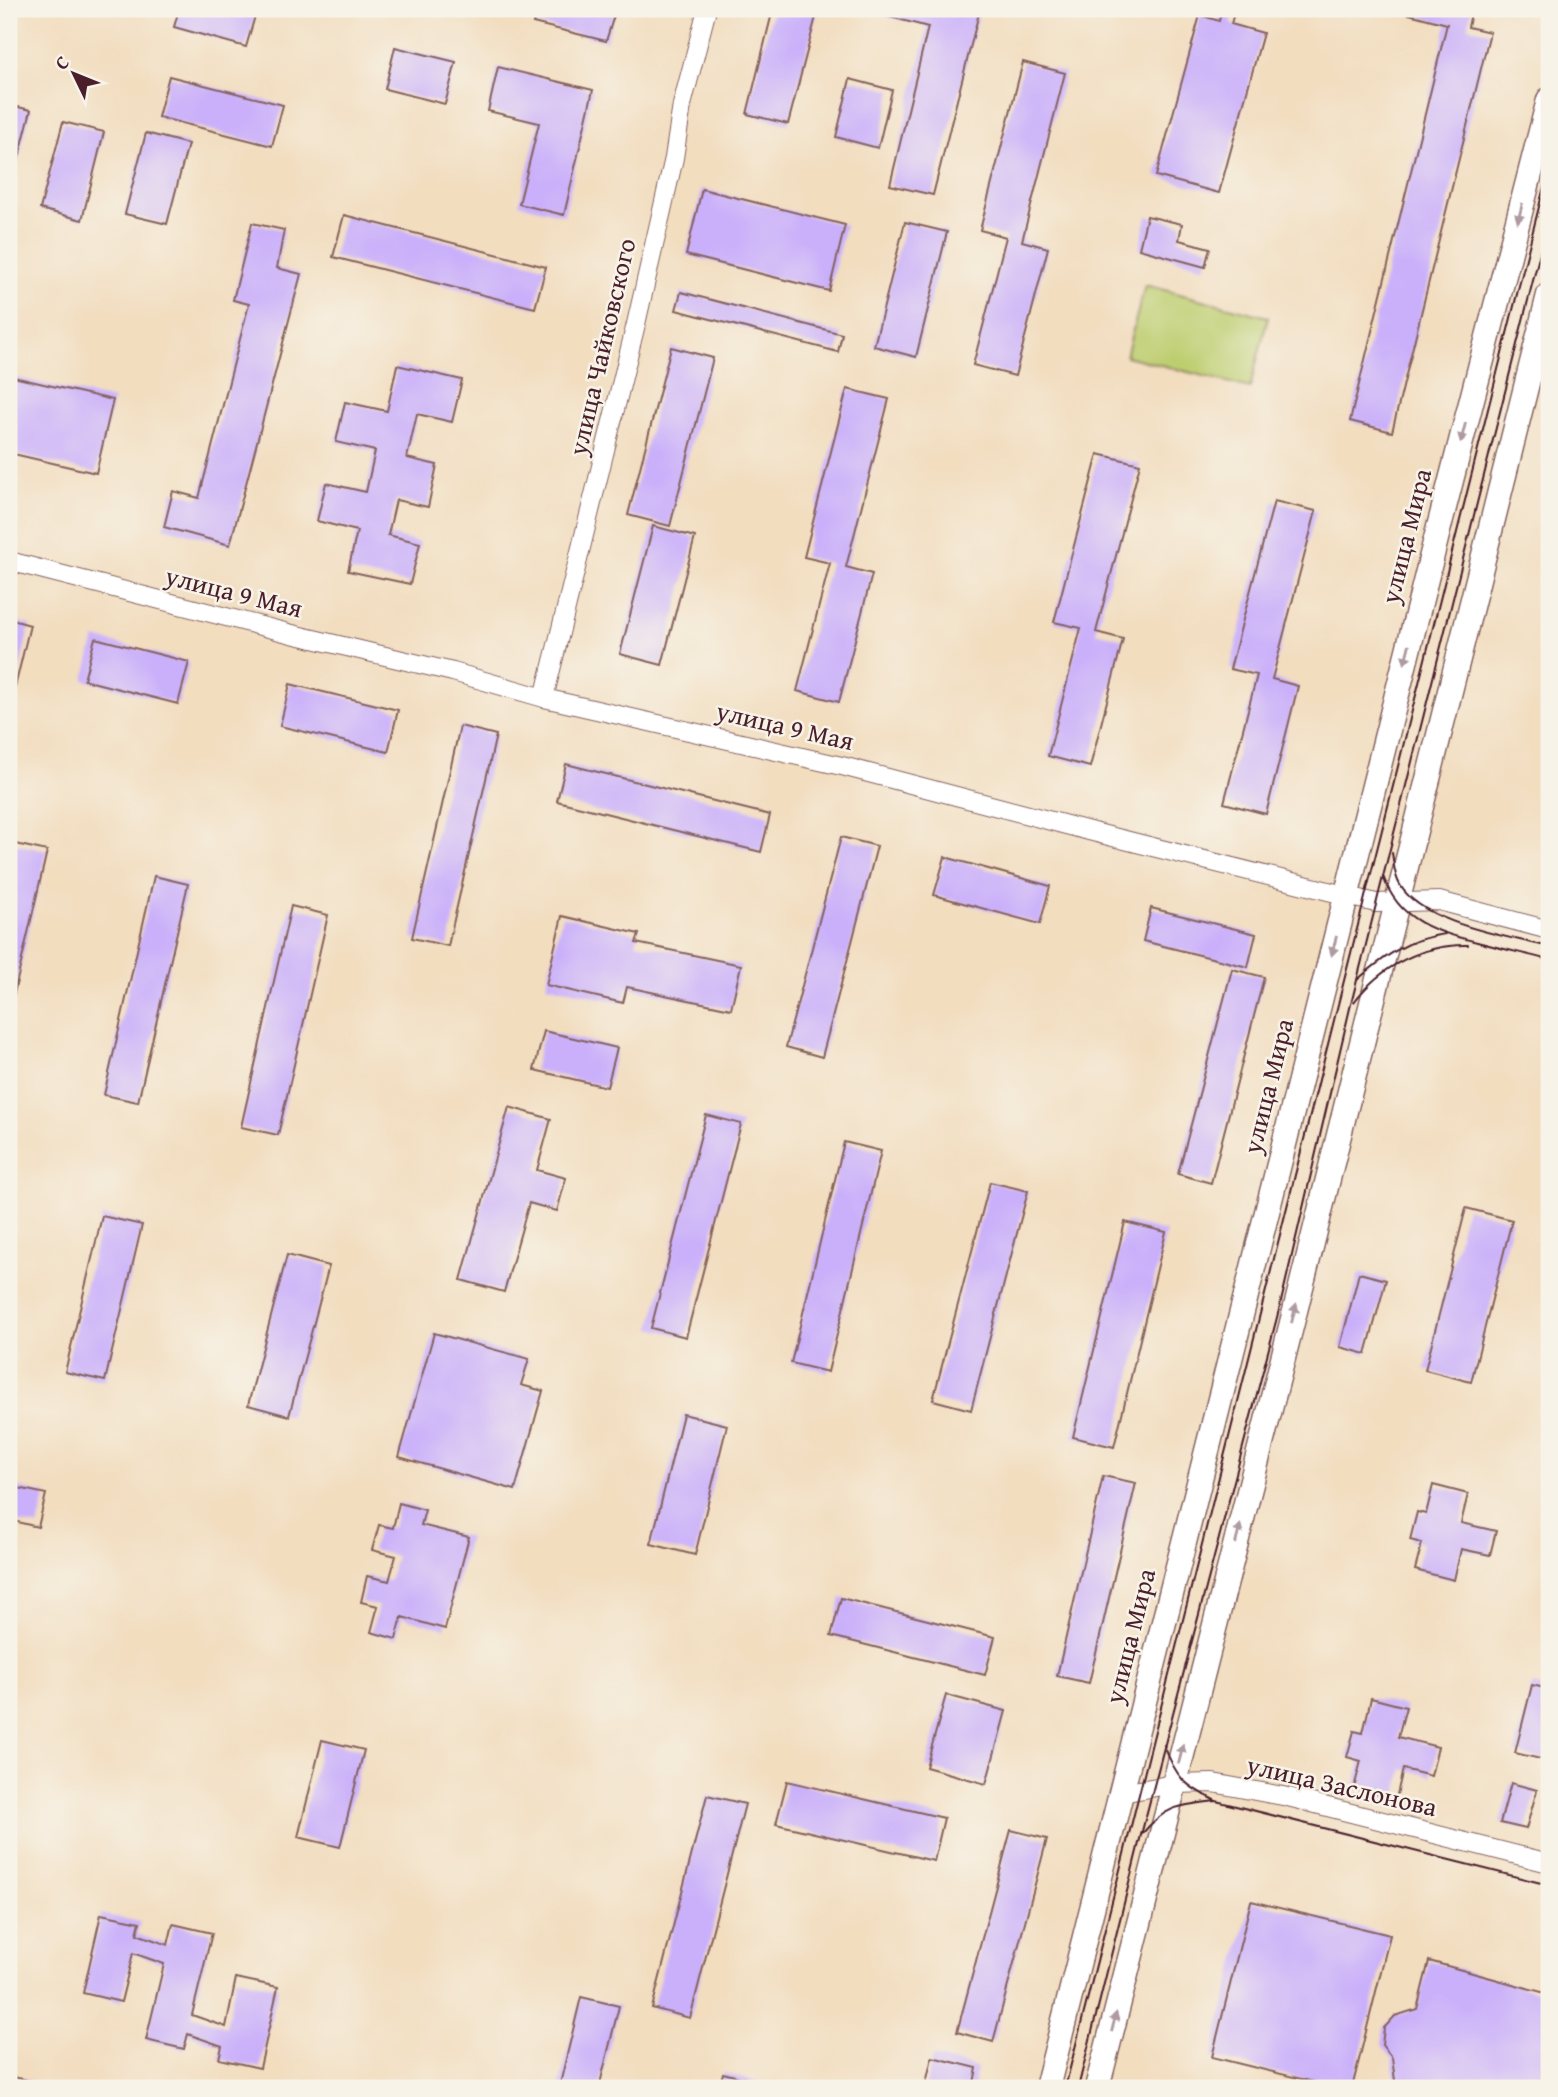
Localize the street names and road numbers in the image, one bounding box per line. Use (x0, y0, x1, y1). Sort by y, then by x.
street label: улица Чайковского (557, 234, 645, 460)
street label: улица Мира (1370, 464, 1441, 609)
street label: улица 9 Мая (160, 555, 307, 627)
street label: улица 9 Мая (711, 691, 858, 760)
street label: улица Мира (1232, 1014, 1303, 1159)
street label: улица Мира (1094, 1564, 1165, 1709)
street label: улица Заслонова (1242, 1744, 1442, 1826)

